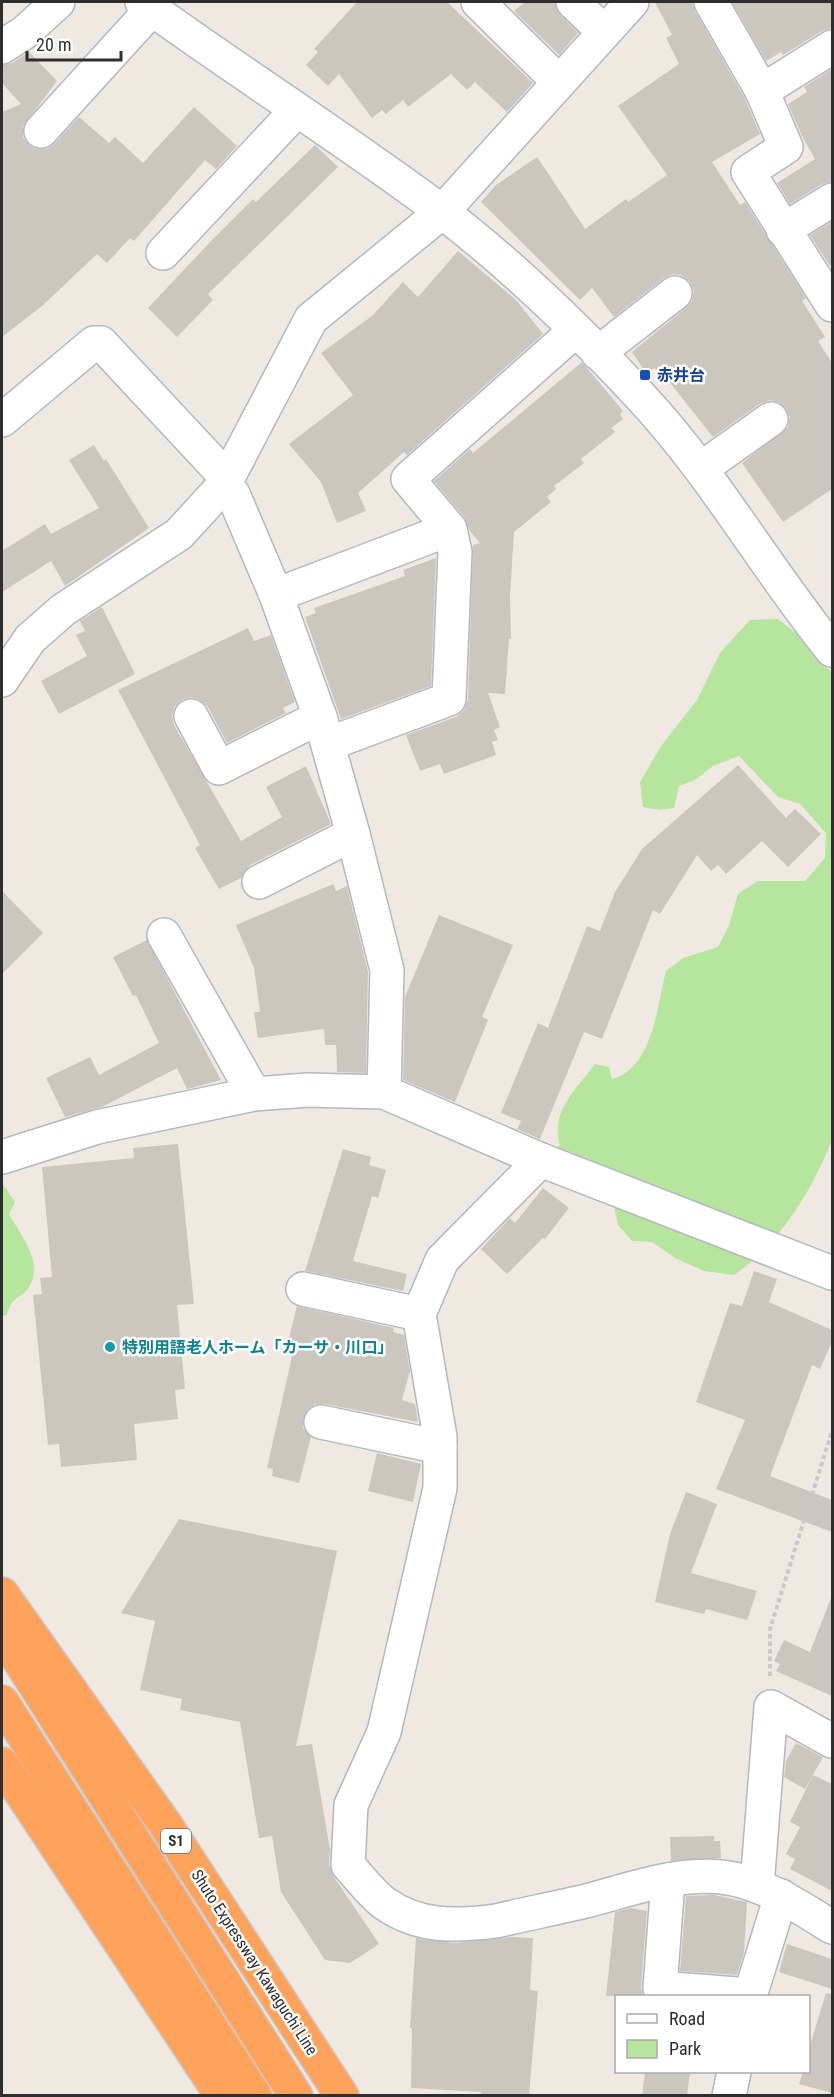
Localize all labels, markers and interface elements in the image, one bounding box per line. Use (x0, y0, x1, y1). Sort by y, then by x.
scale bar (27, 24, 122, 62)
text: 20 m (36, 34, 71, 55)
place label: 赤井台 (657, 366, 705, 385)
marker: 赤井台 (638, 368, 652, 382)
place label: 特別用語老人ホーム「カーサ・川口」 (122, 1338, 393, 1357)
marker: 特別用語老人ホーム「カーサ・川口」 (103, 1340, 117, 1354)
road number: S1 (161, 1829, 191, 1853)
street label: Shuto Expressway Kawaguchi Line (187, 1866, 322, 2058)
legend (615, 1995, 810, 2073)
text: Road (669, 2008, 705, 2029)
text: Park (669, 2038, 701, 2059)

